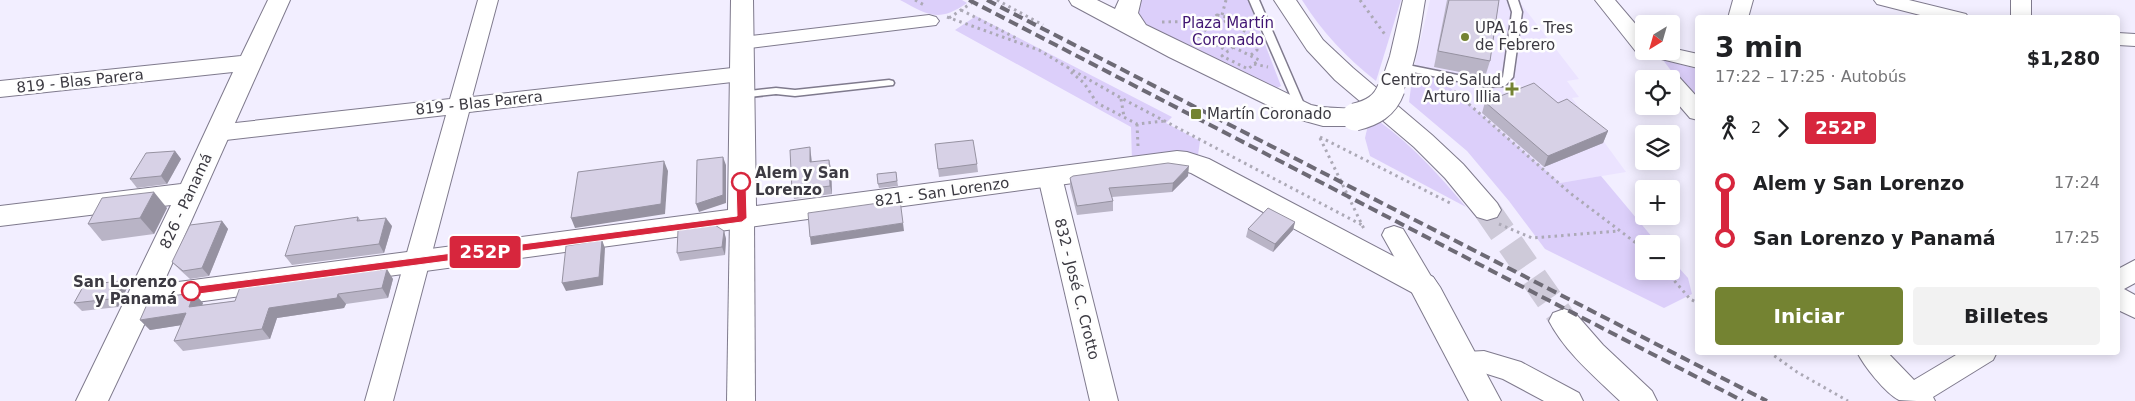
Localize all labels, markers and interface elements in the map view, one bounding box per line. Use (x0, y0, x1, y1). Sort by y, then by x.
park label: Plaza Martín Coronado (1182, 14, 1274, 49)
north arrow (1635, 15, 1680, 60)
map controls (1635, 15, 1680, 280)
place label: UPA 16 - Tres de Febrero (1475, 19, 1573, 54)
marker: UPA 16 - Tres de Febrero (1459, 31, 1471, 43)
text: 3 min (1715, 31, 1803, 64)
text: $1,280 (2027, 47, 2100, 69)
street label: 819 - Blas Parera (16, 65, 144, 97)
text: 17:22 – 17:25 · Autobús (1715, 67, 1906, 86)
button: locate (1635, 70, 1680, 115)
place label: Centro de Salud Arturo Illia (1381, 71, 1501, 106)
marker: Centro de Salud Arturo Illia (1505, 82, 1519, 96)
street label: 819 - Blas Parera (415, 87, 543, 119)
place label: Martín Coronado (1207, 105, 1332, 123)
marker: Martín Coronado (1189, 107, 1203, 121)
icon: walk (1715, 114, 1743, 142)
icon: forward (1769, 114, 1797, 142)
text: 252P (1815, 117, 1866, 138)
text: 2 (1751, 118, 1761, 137)
button: layers (1635, 125, 1680, 170)
street label: 826 - Panamá (156, 150, 216, 252)
place label: Alem y San Lorenzo (755, 164, 849, 199)
marker: Alem y San Lorenzo (731, 172, 751, 192)
text: Alem y San Lorenzo (1753, 172, 1964, 194)
text: 17:24 (2054, 173, 2100, 192)
street label: 821 - San Lorenzo (874, 174, 1010, 210)
button: + (1635, 180, 1680, 225)
street label: 832 - José C. Crotto (1051, 216, 1103, 362)
text: San Lorenzo y Panamá (1753, 227, 1996, 249)
text: 17:25 (2054, 228, 2100, 247)
button: − (1635, 235, 1680, 280)
line badge: 252P (450, 236, 520, 268)
text: 252P (460, 241, 510, 262)
place label: San Lorenzo y Panamá (73, 273, 177, 308)
marker: San Lorenzo y Panamá (181, 281, 201, 301)
button: Iniciar (1715, 287, 1903, 345)
button: Billetes (1913, 287, 2100, 345)

